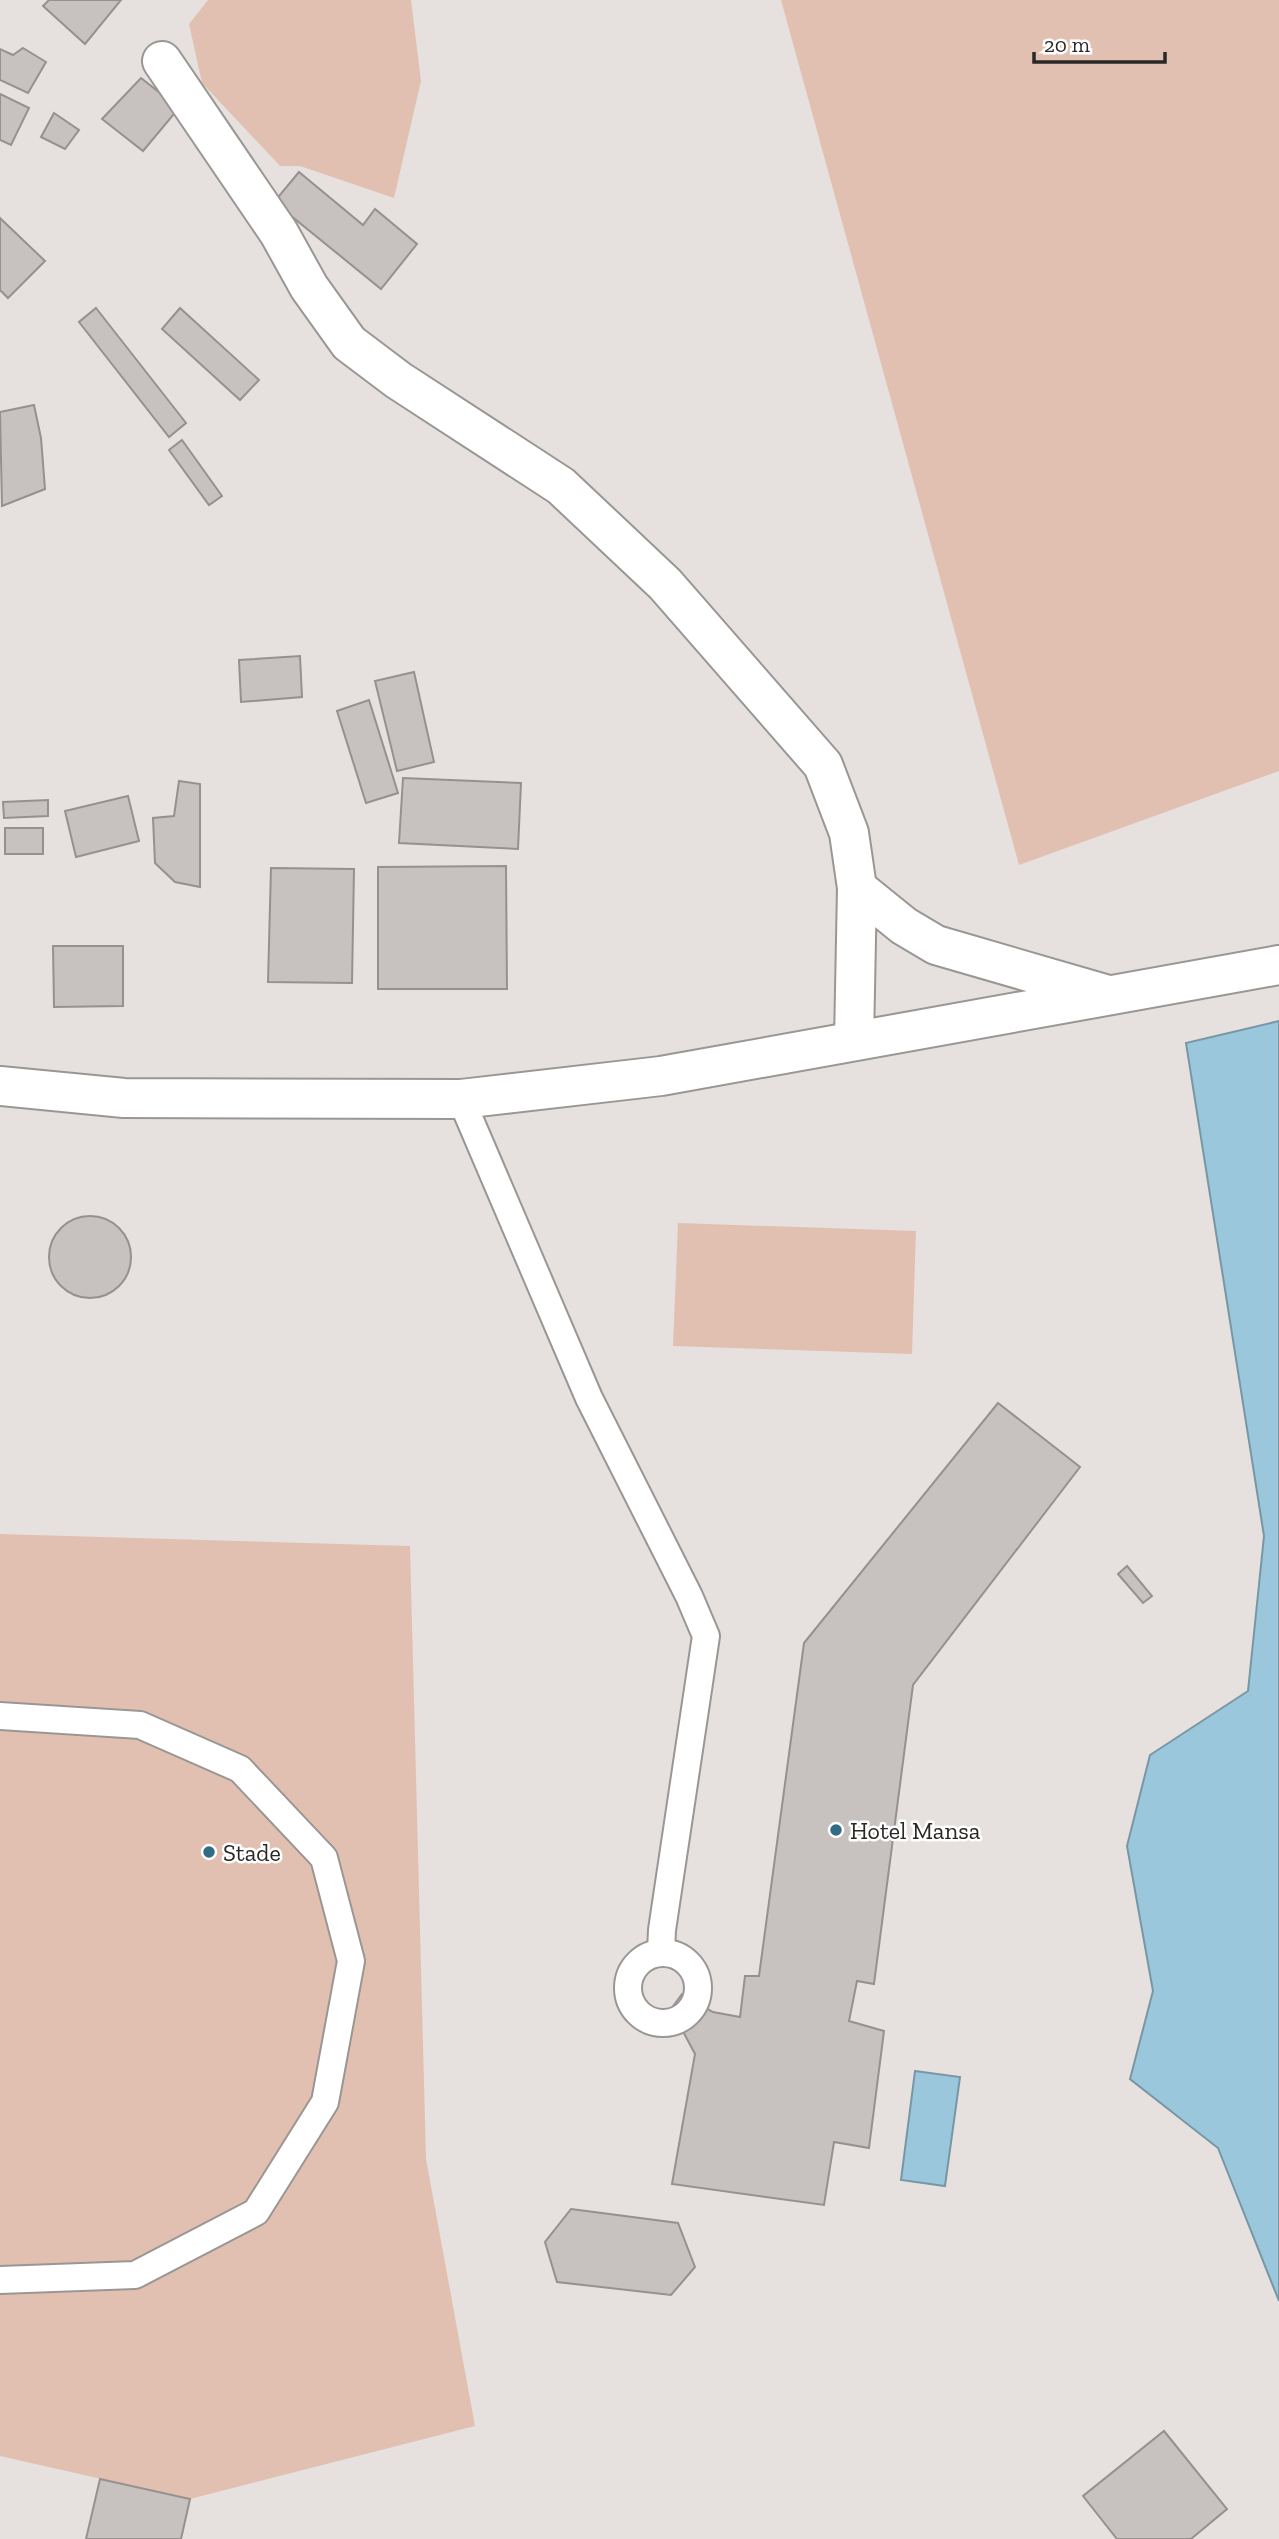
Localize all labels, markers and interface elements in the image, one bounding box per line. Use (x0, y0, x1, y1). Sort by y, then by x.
scale bar (1034, 21, 1165, 65)
text: 20 m (1044, 32, 1090, 57)
place label: Hotel Mansa (850, 1816, 981, 1845)
marker: Hotel Mansa (828, 1822, 844, 1838)
place label: Stade (223, 1838, 281, 1867)
marker: Stade (201, 1844, 217, 1860)

